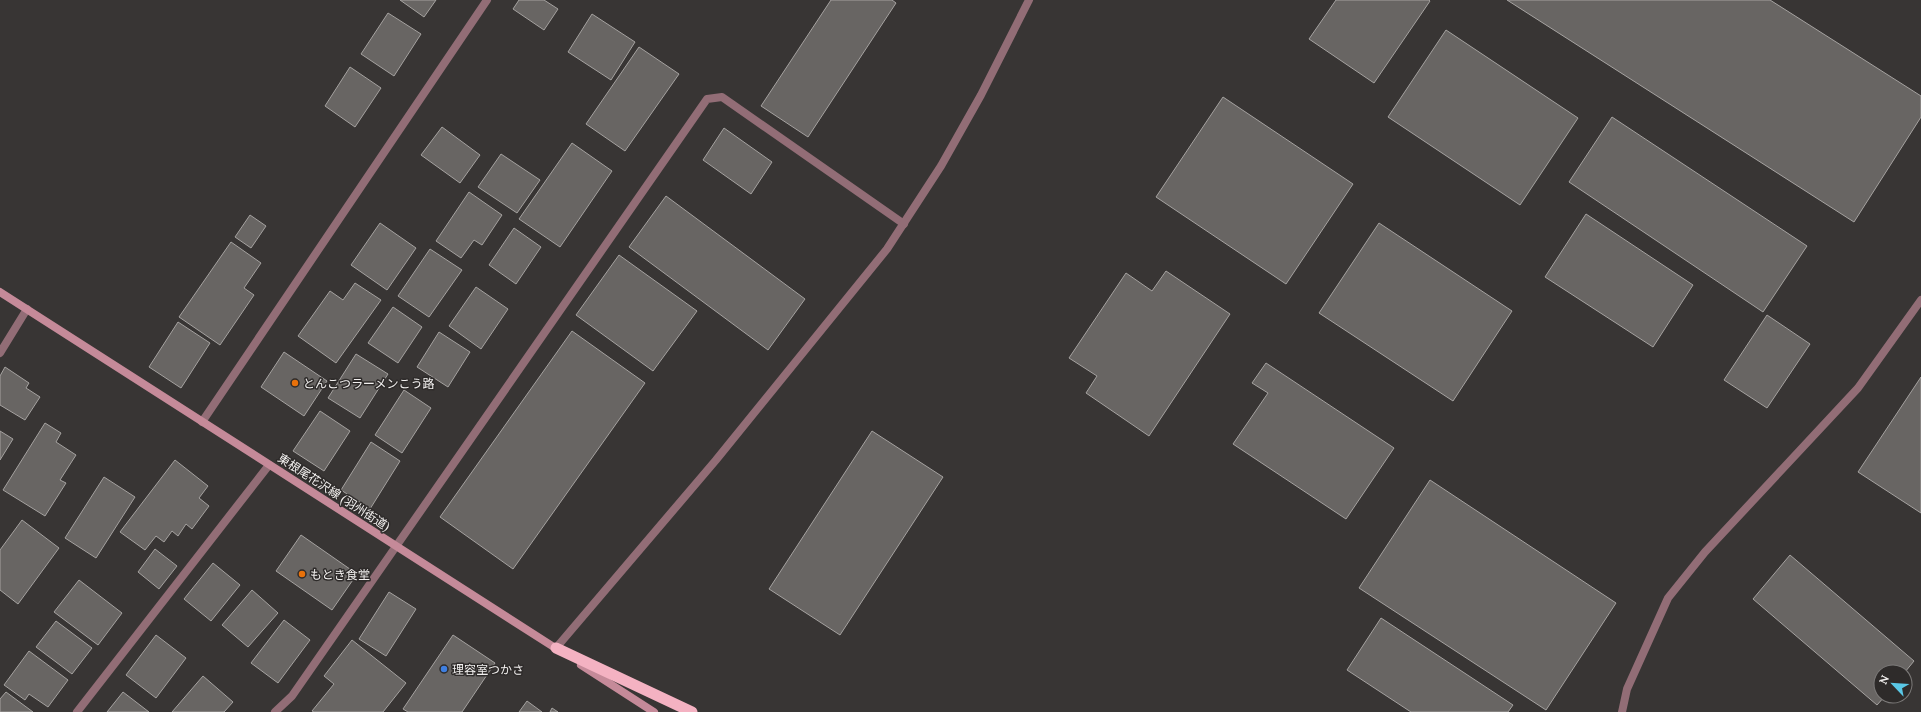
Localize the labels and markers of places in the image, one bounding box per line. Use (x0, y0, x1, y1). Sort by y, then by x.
place label: とんこつラーメンこう路 (303, 376, 435, 391)
marker: とんこつラーメンこう路 (290, 378, 300, 388)
place label: もとき食堂 (310, 567, 370, 582)
marker: もとき食堂 (297, 569, 307, 579)
place label: 理容室つかさ (452, 662, 524, 677)
marker: 理容室つかさ (439, 664, 449, 674)

